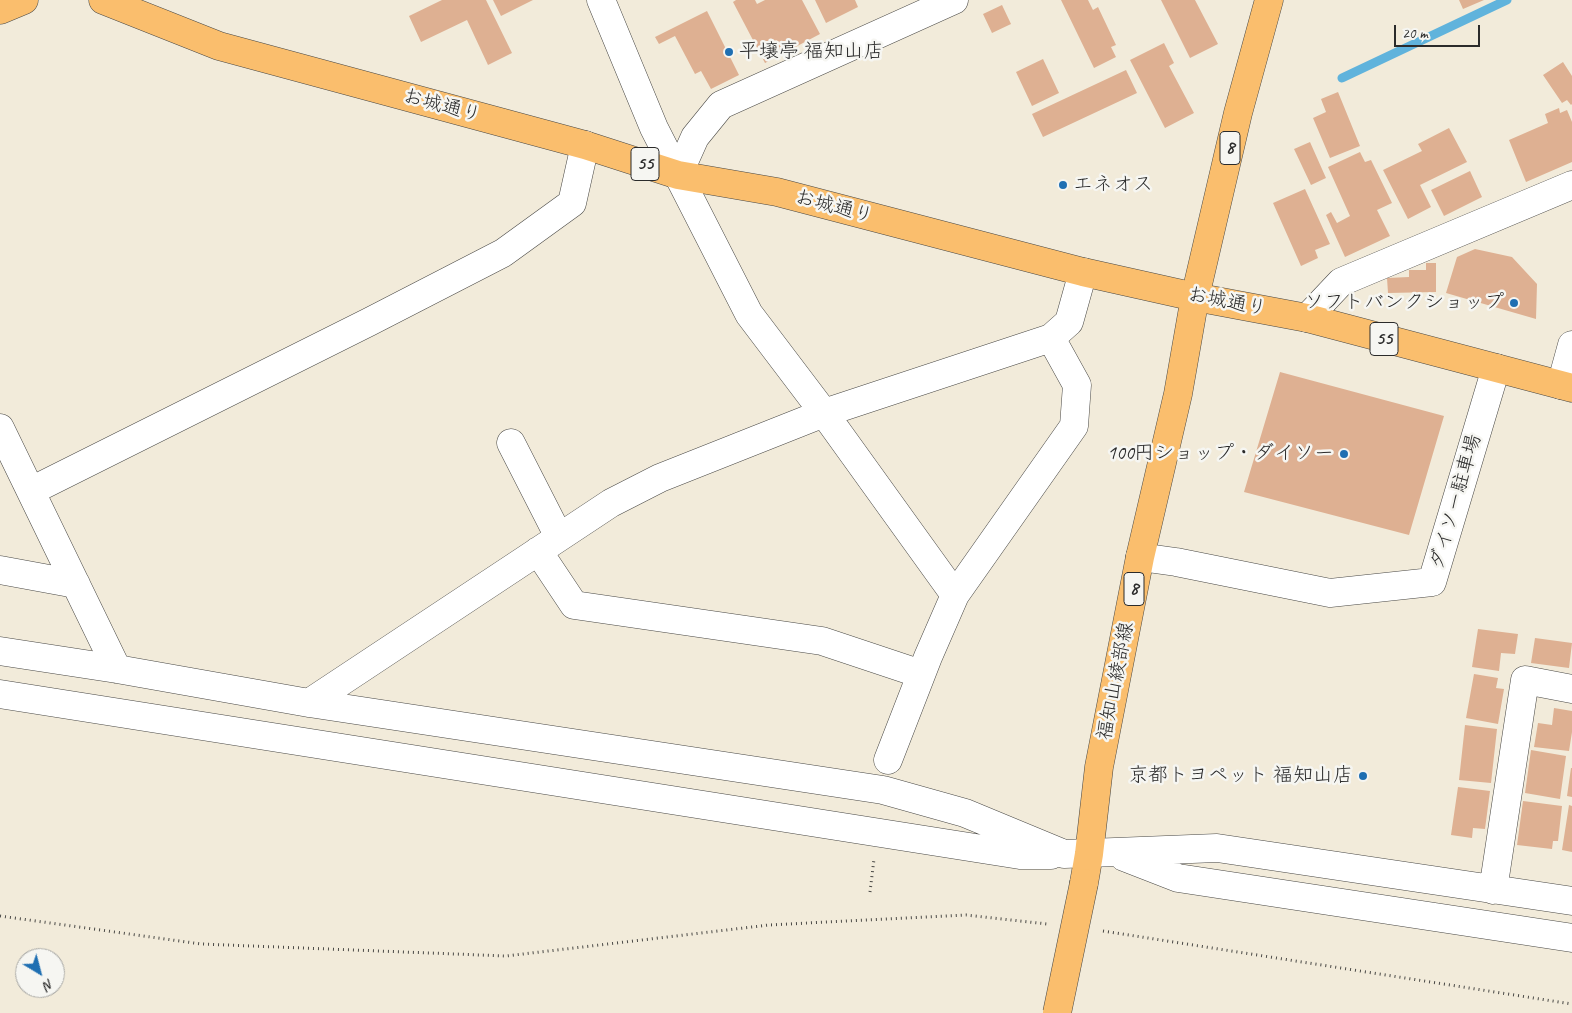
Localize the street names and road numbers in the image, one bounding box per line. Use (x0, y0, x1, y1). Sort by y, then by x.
street label: お城通り (400, 84, 484, 128)
road number: 8 (1220, 132, 1240, 164)
road number: 55 (631, 147, 659, 180)
street label: お城通り (792, 185, 876, 229)
street label: お城通り (1185, 283, 1269, 321)
road number: 55 (1370, 322, 1398, 356)
street label: ダイソー駐車場 (1425, 431, 1487, 573)
road number: 8 (1124, 572, 1144, 606)
street label: 福知山綾部線 (1093, 620, 1139, 742)

